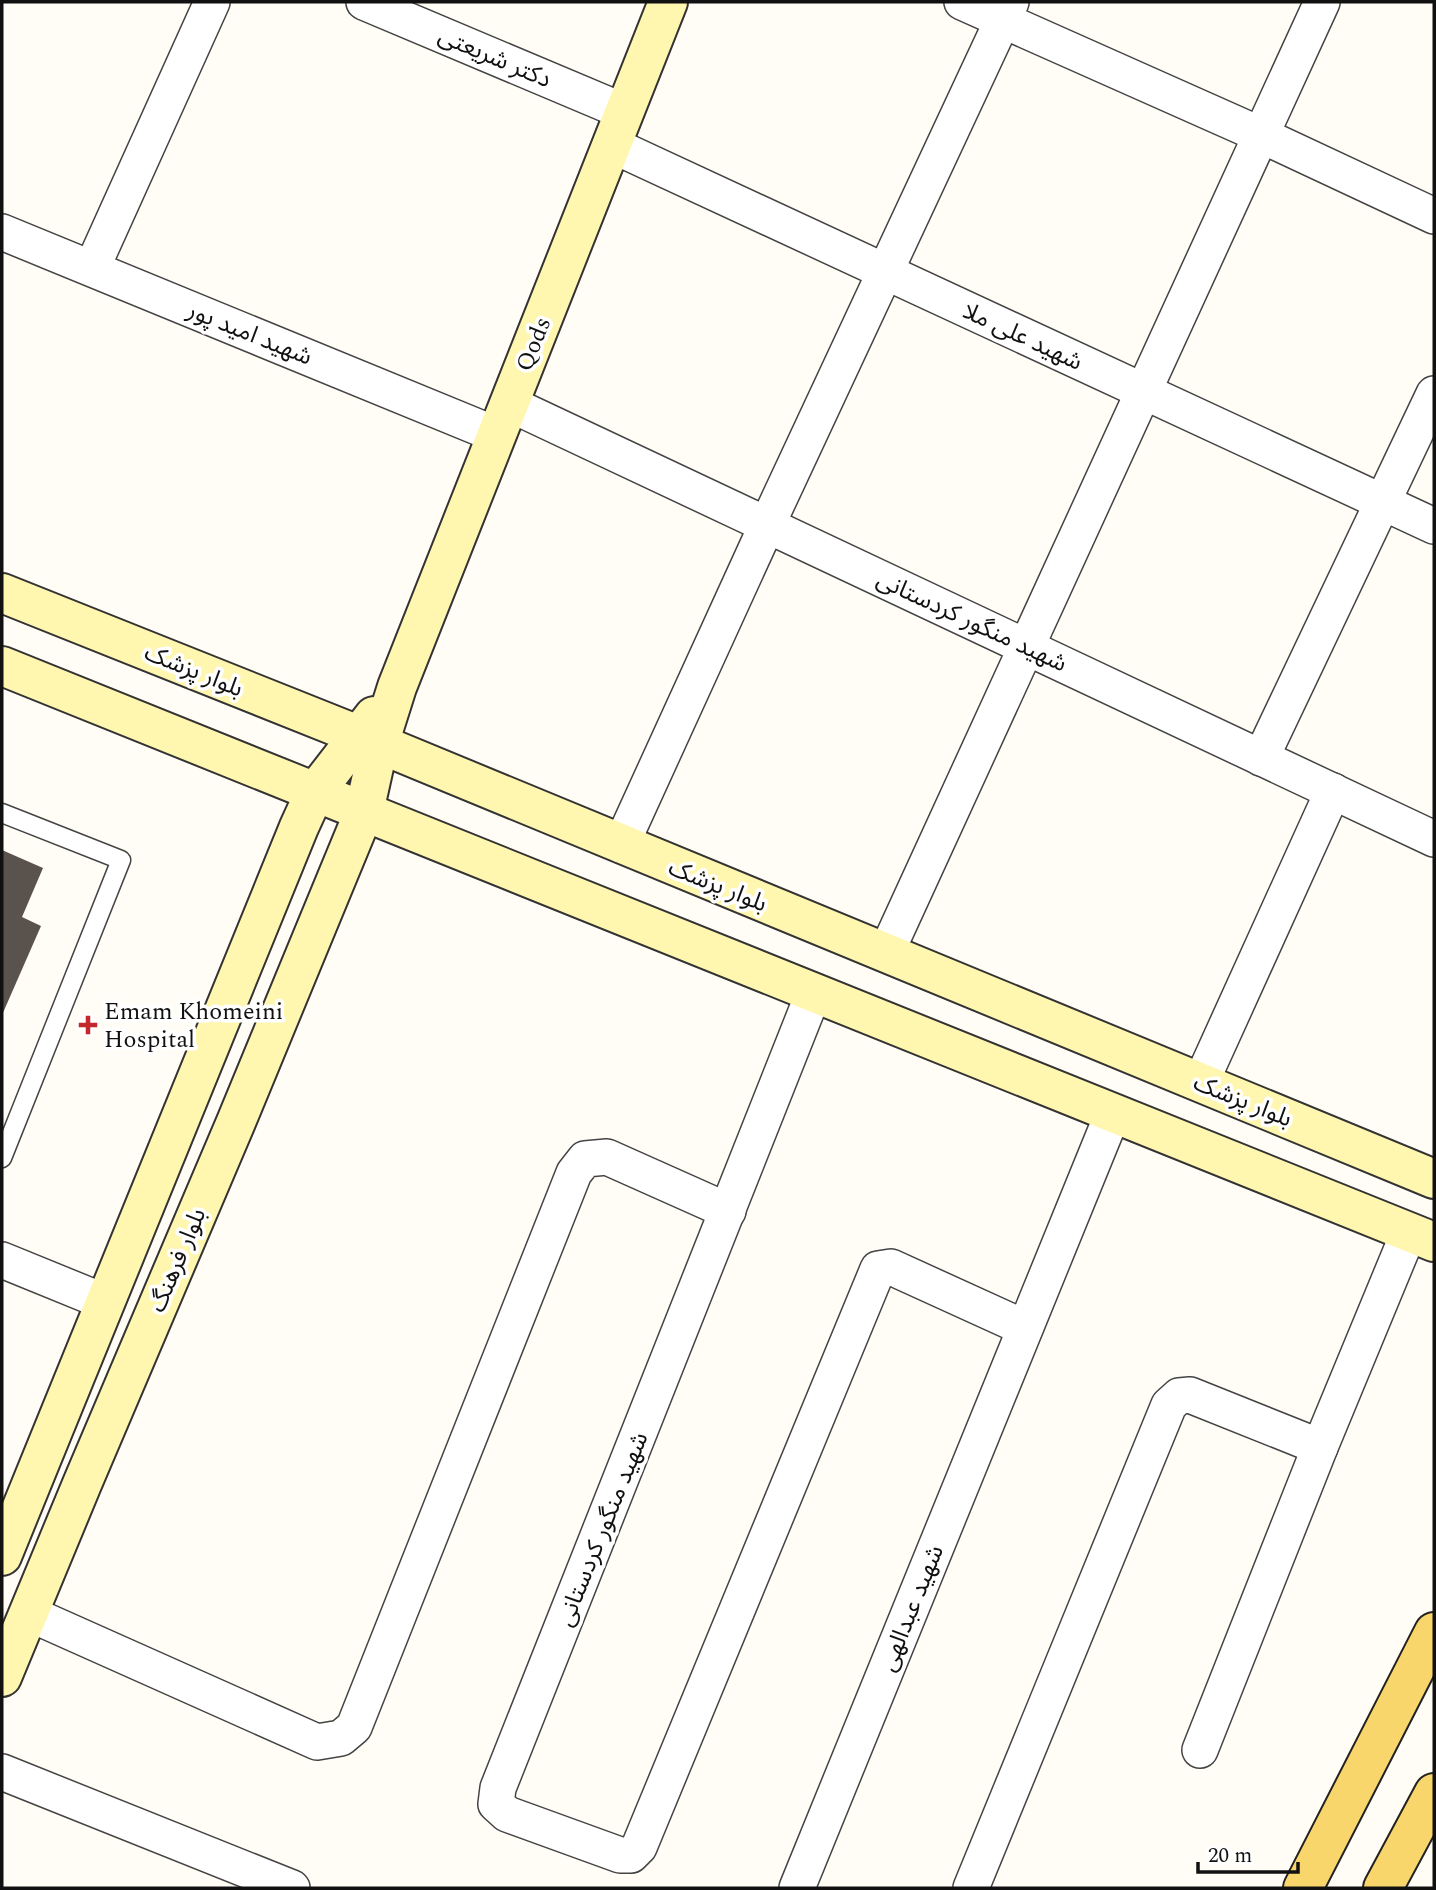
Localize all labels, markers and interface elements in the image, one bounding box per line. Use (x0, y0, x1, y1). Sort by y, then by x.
street label: دکتر شریعتی (432, 18, 557, 98)
street label: شهید امید پور (181, 292, 318, 375)
street label: شهید علی ملا (957, 293, 1088, 380)
street label: Qods (507, 312, 561, 377)
street label: شهید منگور کردستانی (870, 562, 1073, 682)
street label: بلوار پزشک (139, 635, 248, 707)
street label: بلوار پزشک (663, 850, 772, 922)
place label: Emam Khomeini Hospital (104, 994, 283, 1058)
marker: Emam Khomeini Hospital (78, 1015, 98, 1035)
street label: بلوار پزشک (1188, 1065, 1297, 1137)
street label: بلوار فرهنگ (140, 1203, 216, 1318)
street label: شهید منگور کردستانی (547, 1427, 658, 1632)
street label: شهید عبدالهی (870, 1540, 954, 1677)
scale bar (1198, 1830, 1298, 1874)
text: 20 m (1208, 1840, 1252, 1872)

